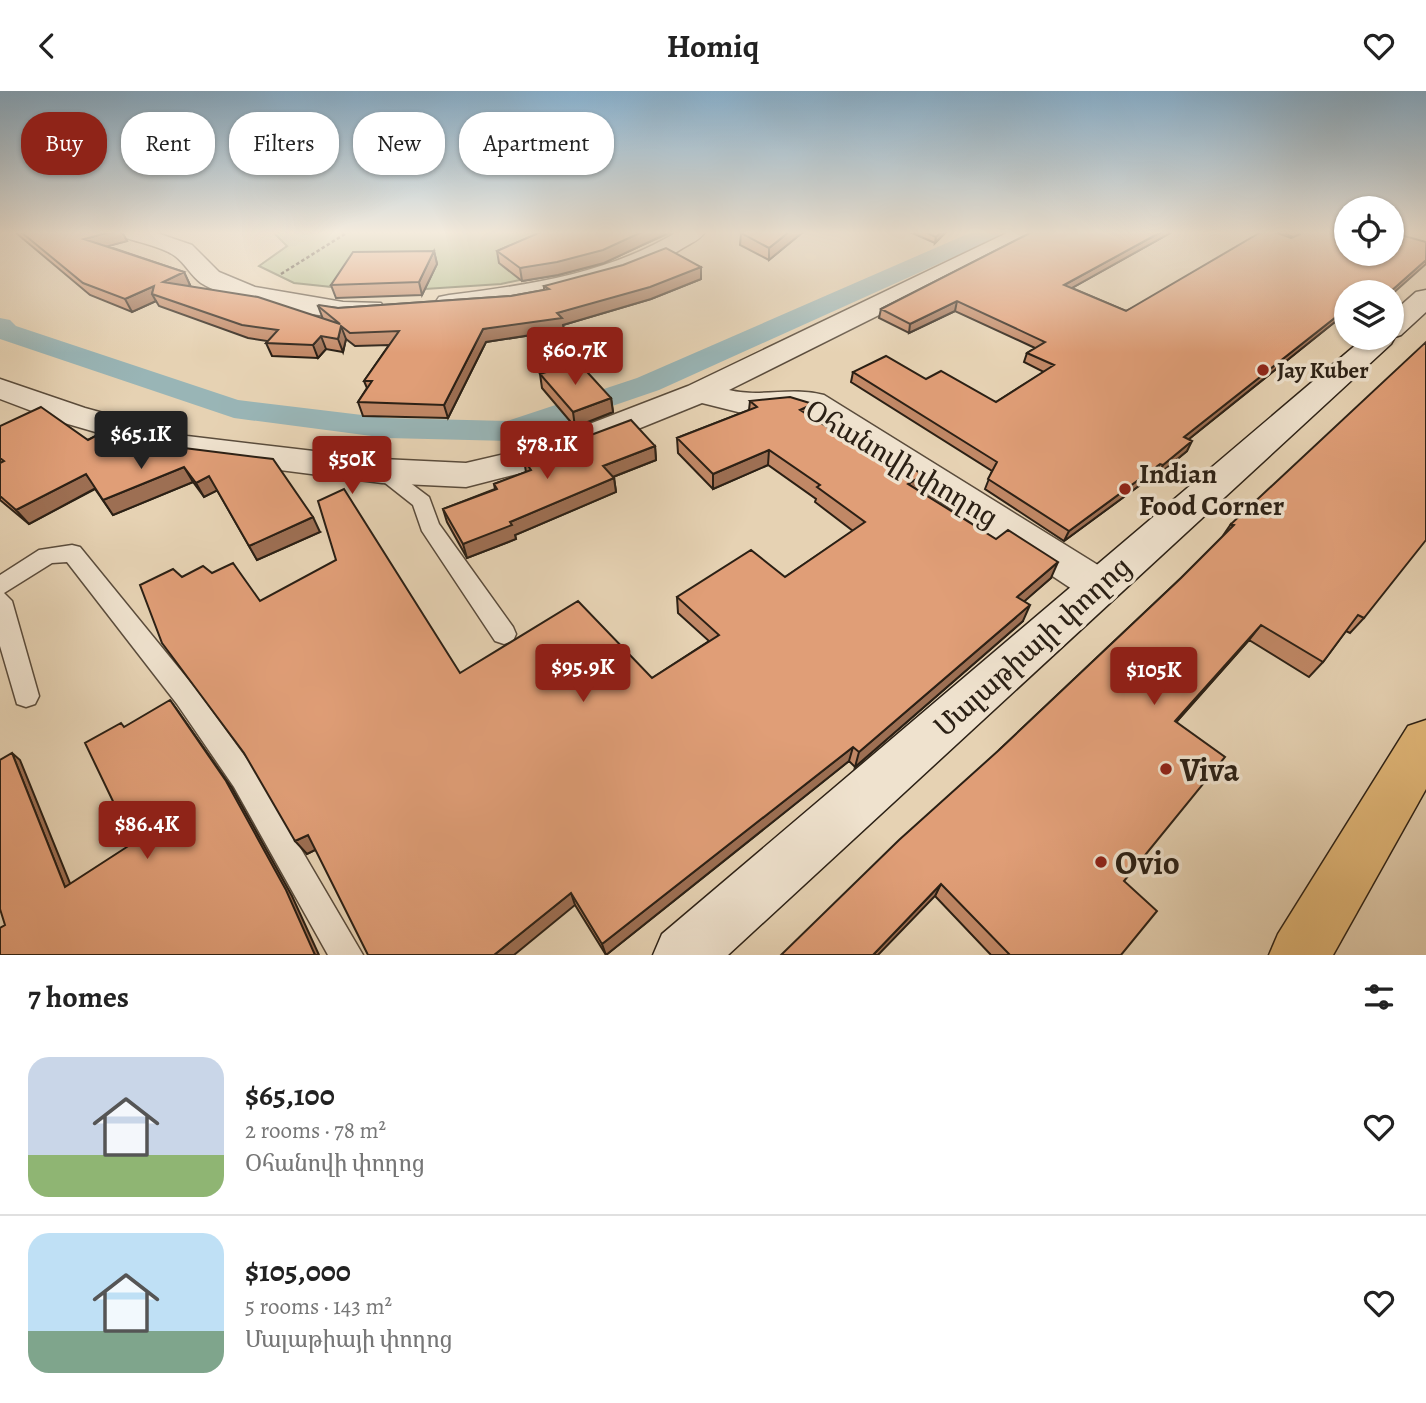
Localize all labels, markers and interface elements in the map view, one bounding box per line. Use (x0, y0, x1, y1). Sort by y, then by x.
text: Homiq (667, 24, 759, 68)
icon: back (28, 27, 66, 65)
icon: heart (1360, 27, 1398, 65)
chip: Buy (21, 112, 107, 175)
chip: Rent (121, 112, 215, 175)
chip: Filters (229, 112, 339, 175)
chip: New (353, 112, 445, 175)
chip: Apartment (459, 112, 614, 175)
map controls (1334, 196, 1404, 350)
button: locate (1334, 196, 1404, 266)
button: layers (1334, 280, 1404, 350)
pin: $60.7K (518, 327, 632, 387)
text: $60.7K (543, 334, 607, 365)
place label: Jay Kuber (1277, 355, 1369, 386)
marker: Jay Kuber (1255, 362, 1271, 378)
street label: Օհանովի փողոց (798, 391, 1005, 537)
pin: $65.1K (84, 411, 198, 471)
text: $65.1K (111, 418, 171, 449)
pin: $78.1K (490, 421, 604, 481)
text: $78.1K (516, 428, 578, 459)
pin: $50K (311, 437, 393, 496)
text: $50K (328, 443, 376, 474)
place label: Indian Food Corner (1139, 455, 1285, 525)
marker: Indian Food Corner (1117, 481, 1133, 497)
street label: Մալաթիայի փողոց (926, 548, 1139, 745)
pin: $95.9K (526, 645, 640, 704)
pin: $105K (1105, 647, 1203, 707)
text: $95.9K (551, 651, 615, 682)
text: $105K (1126, 654, 1182, 685)
place label: Viva (1179, 747, 1240, 792)
marker: Viva (1158, 761, 1174, 777)
pin: $86.4K (90, 801, 204, 861)
text: $86.4K (115, 808, 179, 839)
place label: Ovio (1115, 840, 1180, 885)
marker: Ovio (1093, 854, 1109, 870)
text: 7 homes (28, 977, 129, 1017)
icon: filters (1360, 978, 1398, 1016)
text: $65,100 (245, 1075, 335, 1115)
icon: home (84, 1085, 168, 1169)
icon: heart (1360, 1108, 1398, 1146)
text: 2 rooms · 78 m² (245, 1115, 386, 1146)
text: Օհանովի փողոց (245, 1148, 425, 1179)
text: $105,000 (245, 1251, 351, 1291)
icon: home (84, 1261, 168, 1345)
icon: heart (1360, 1284, 1398, 1322)
text: 5 rooms · 143 m² (245, 1291, 392, 1322)
text: Մալաթիայի փողոց (245, 1324, 453, 1355)

